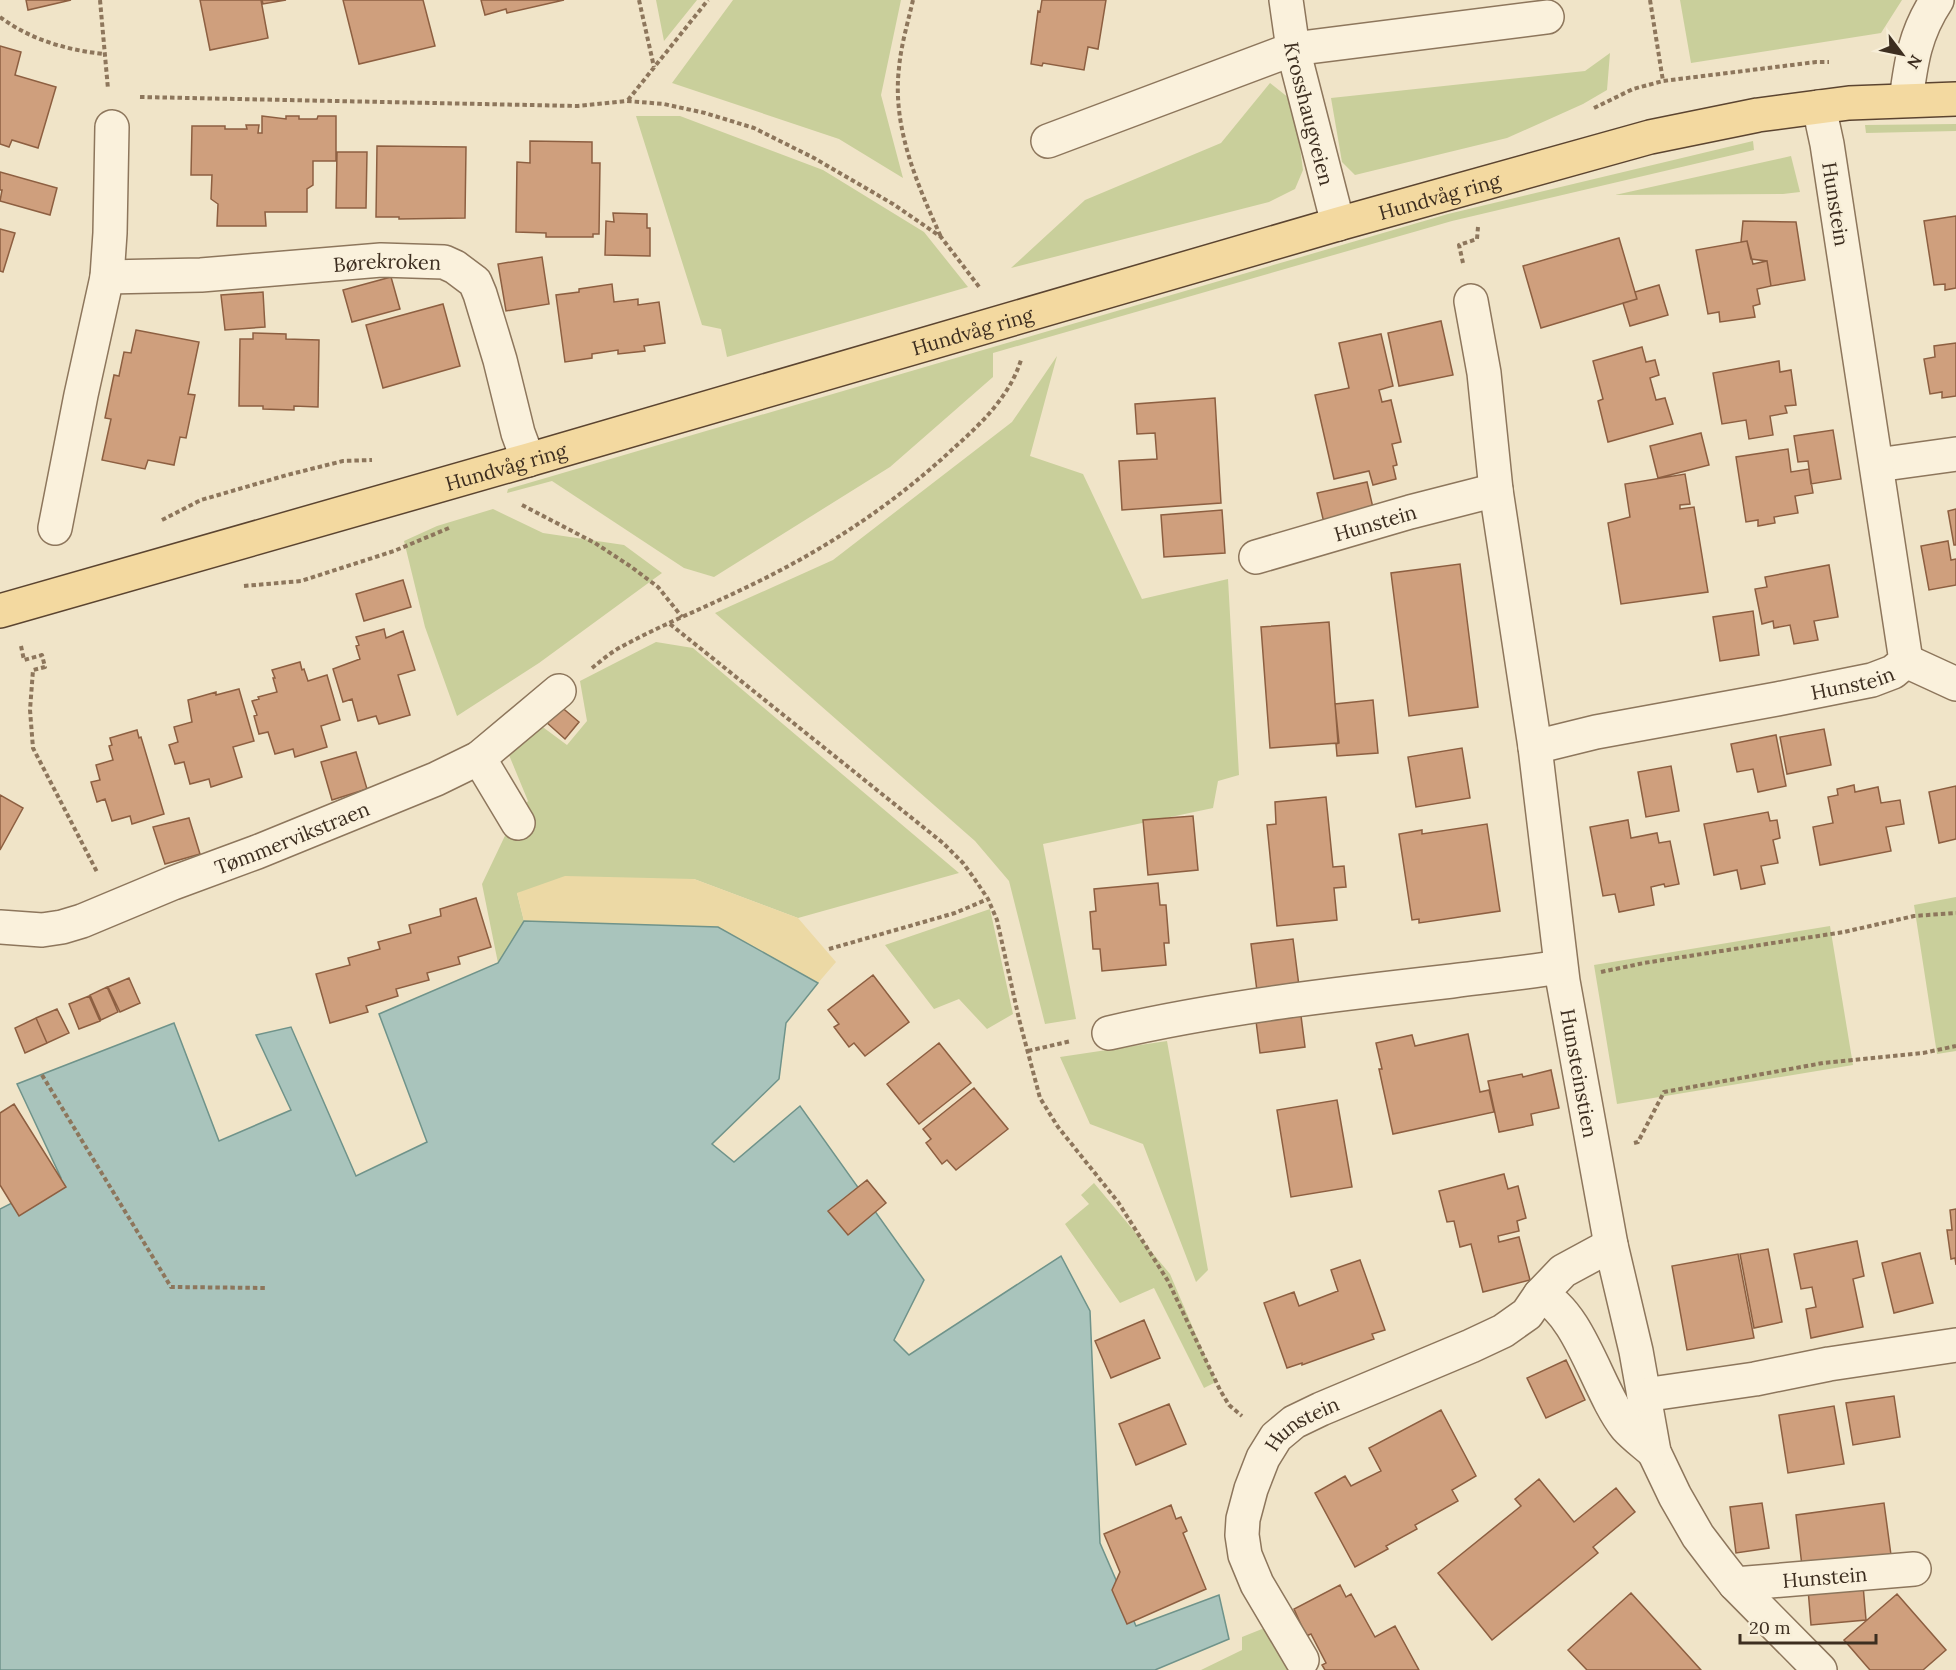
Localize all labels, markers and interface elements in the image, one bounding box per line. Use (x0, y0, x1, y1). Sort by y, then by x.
north arrow (1872, 24, 1932, 84)
street label: Krosshaugveien (1280, 40, 1340, 188)
text: N (1903, 51, 1926, 72)
street label: Hunstein (1817, 160, 1855, 248)
street label: Hundvåg ring (1376, 167, 1504, 225)
street label: Børekroken (332, 247, 441, 276)
street label: Hundvåg ring (909, 301, 1037, 360)
street label: Hundvåg ring (442, 437, 570, 496)
street label: Hunstein (1331, 498, 1419, 546)
street label: Hunstein (1809, 660, 1898, 704)
street label: Tømmervikstraen (211, 795, 373, 879)
street label: Hunsteinstien (1556, 1007, 1604, 1140)
street label: Hunstein (1258, 1390, 1343, 1455)
street label: Hunstein (1781, 1560, 1868, 1592)
scale bar (1740, 1607, 1876, 1645)
text: 20 m (1749, 1616, 1791, 1639)

